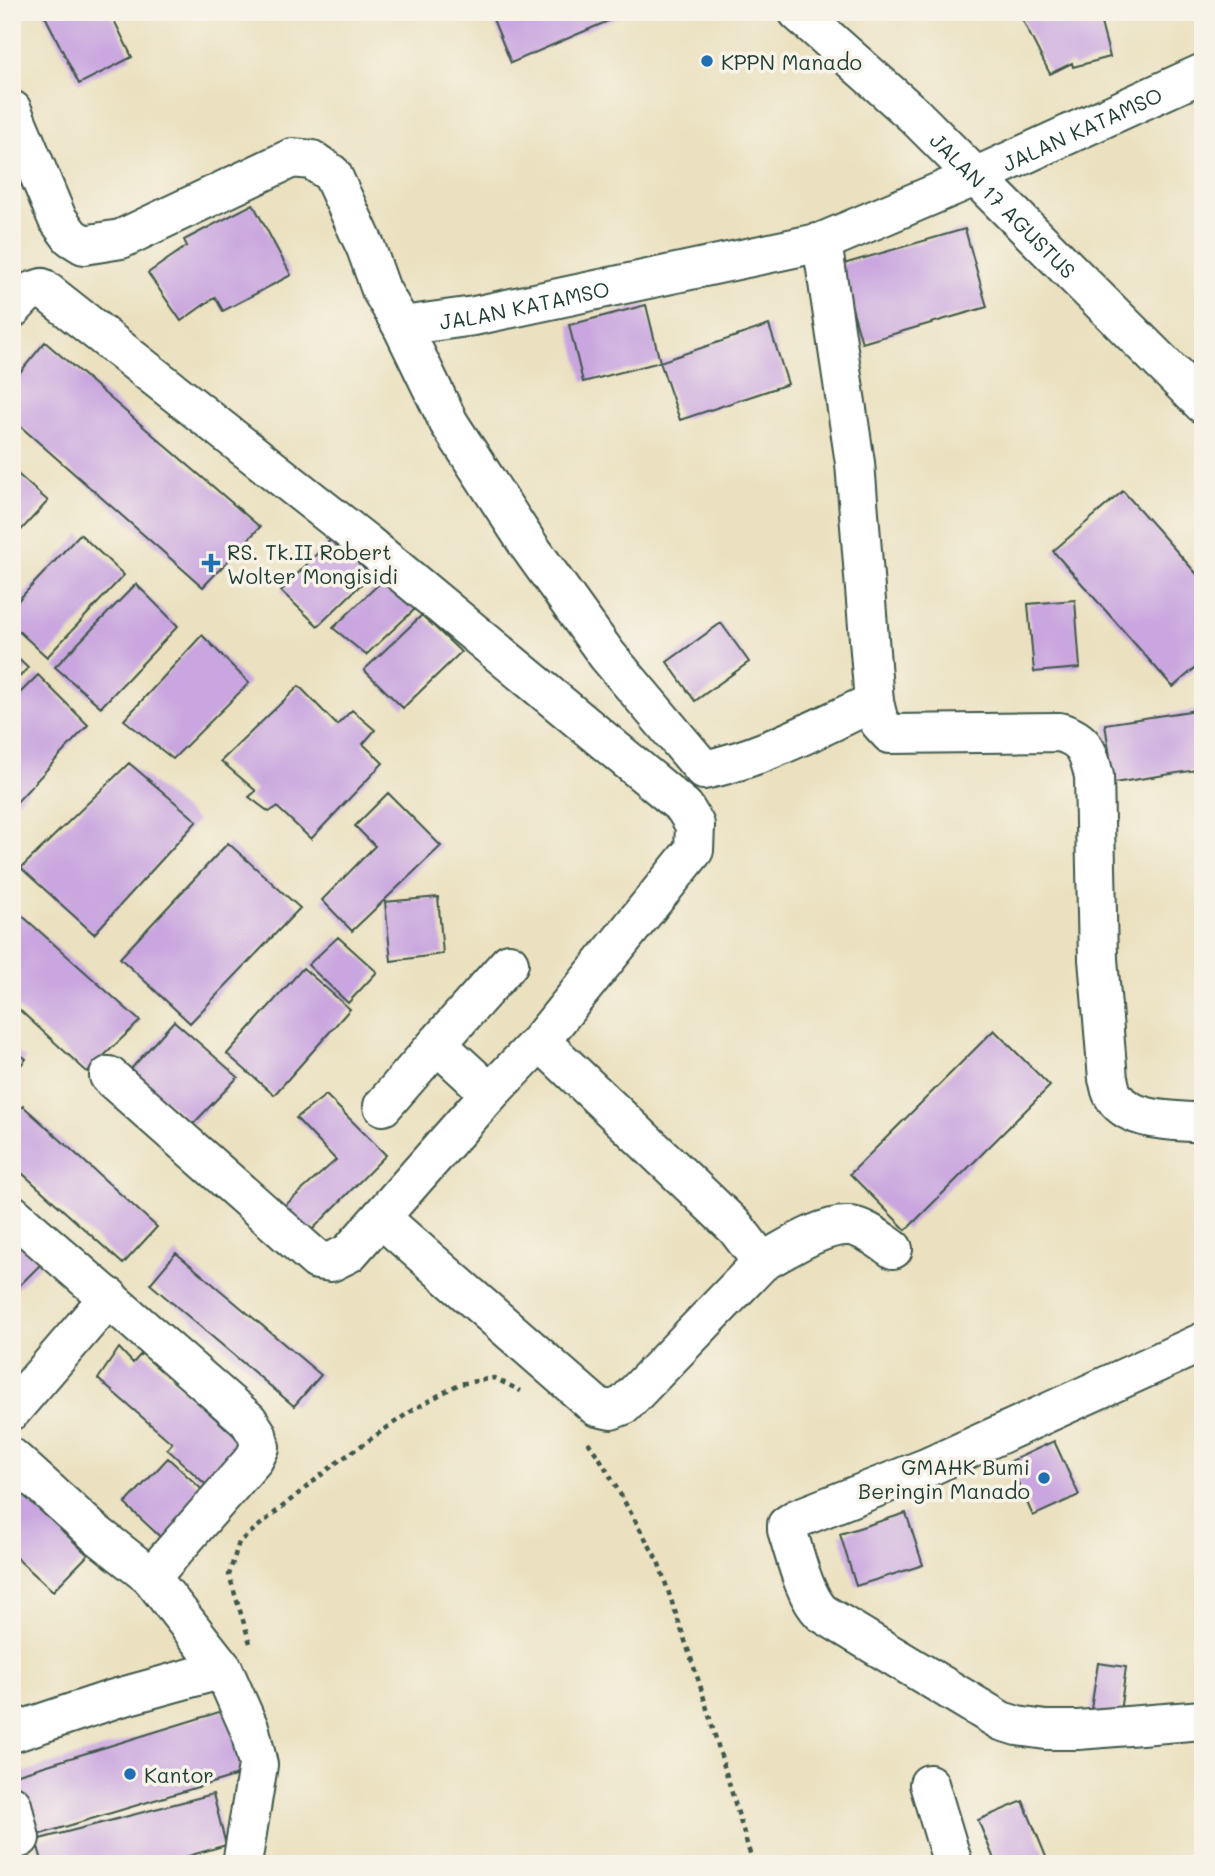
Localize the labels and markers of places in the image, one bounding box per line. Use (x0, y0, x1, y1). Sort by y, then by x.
place label: KPPN Manado (721, 48, 862, 75)
marker: KPPN Manado (699, 53, 715, 69)
place label: RS. Tk.II Robert Wolter Mongisidi (227, 538, 398, 589)
marker: RS. Tk.II Robert Wolter Mongisidi (201, 553, 221, 573)
place label: GMAHK Bumi Beringin Manado (858, 1453, 1030, 1504)
marker: GMAHK Bumi Beringin Manado (1036, 1470, 1052, 1486)
place label: Kantor (144, 1761, 214, 1788)
marker: Kantor (122, 1766, 138, 1782)

